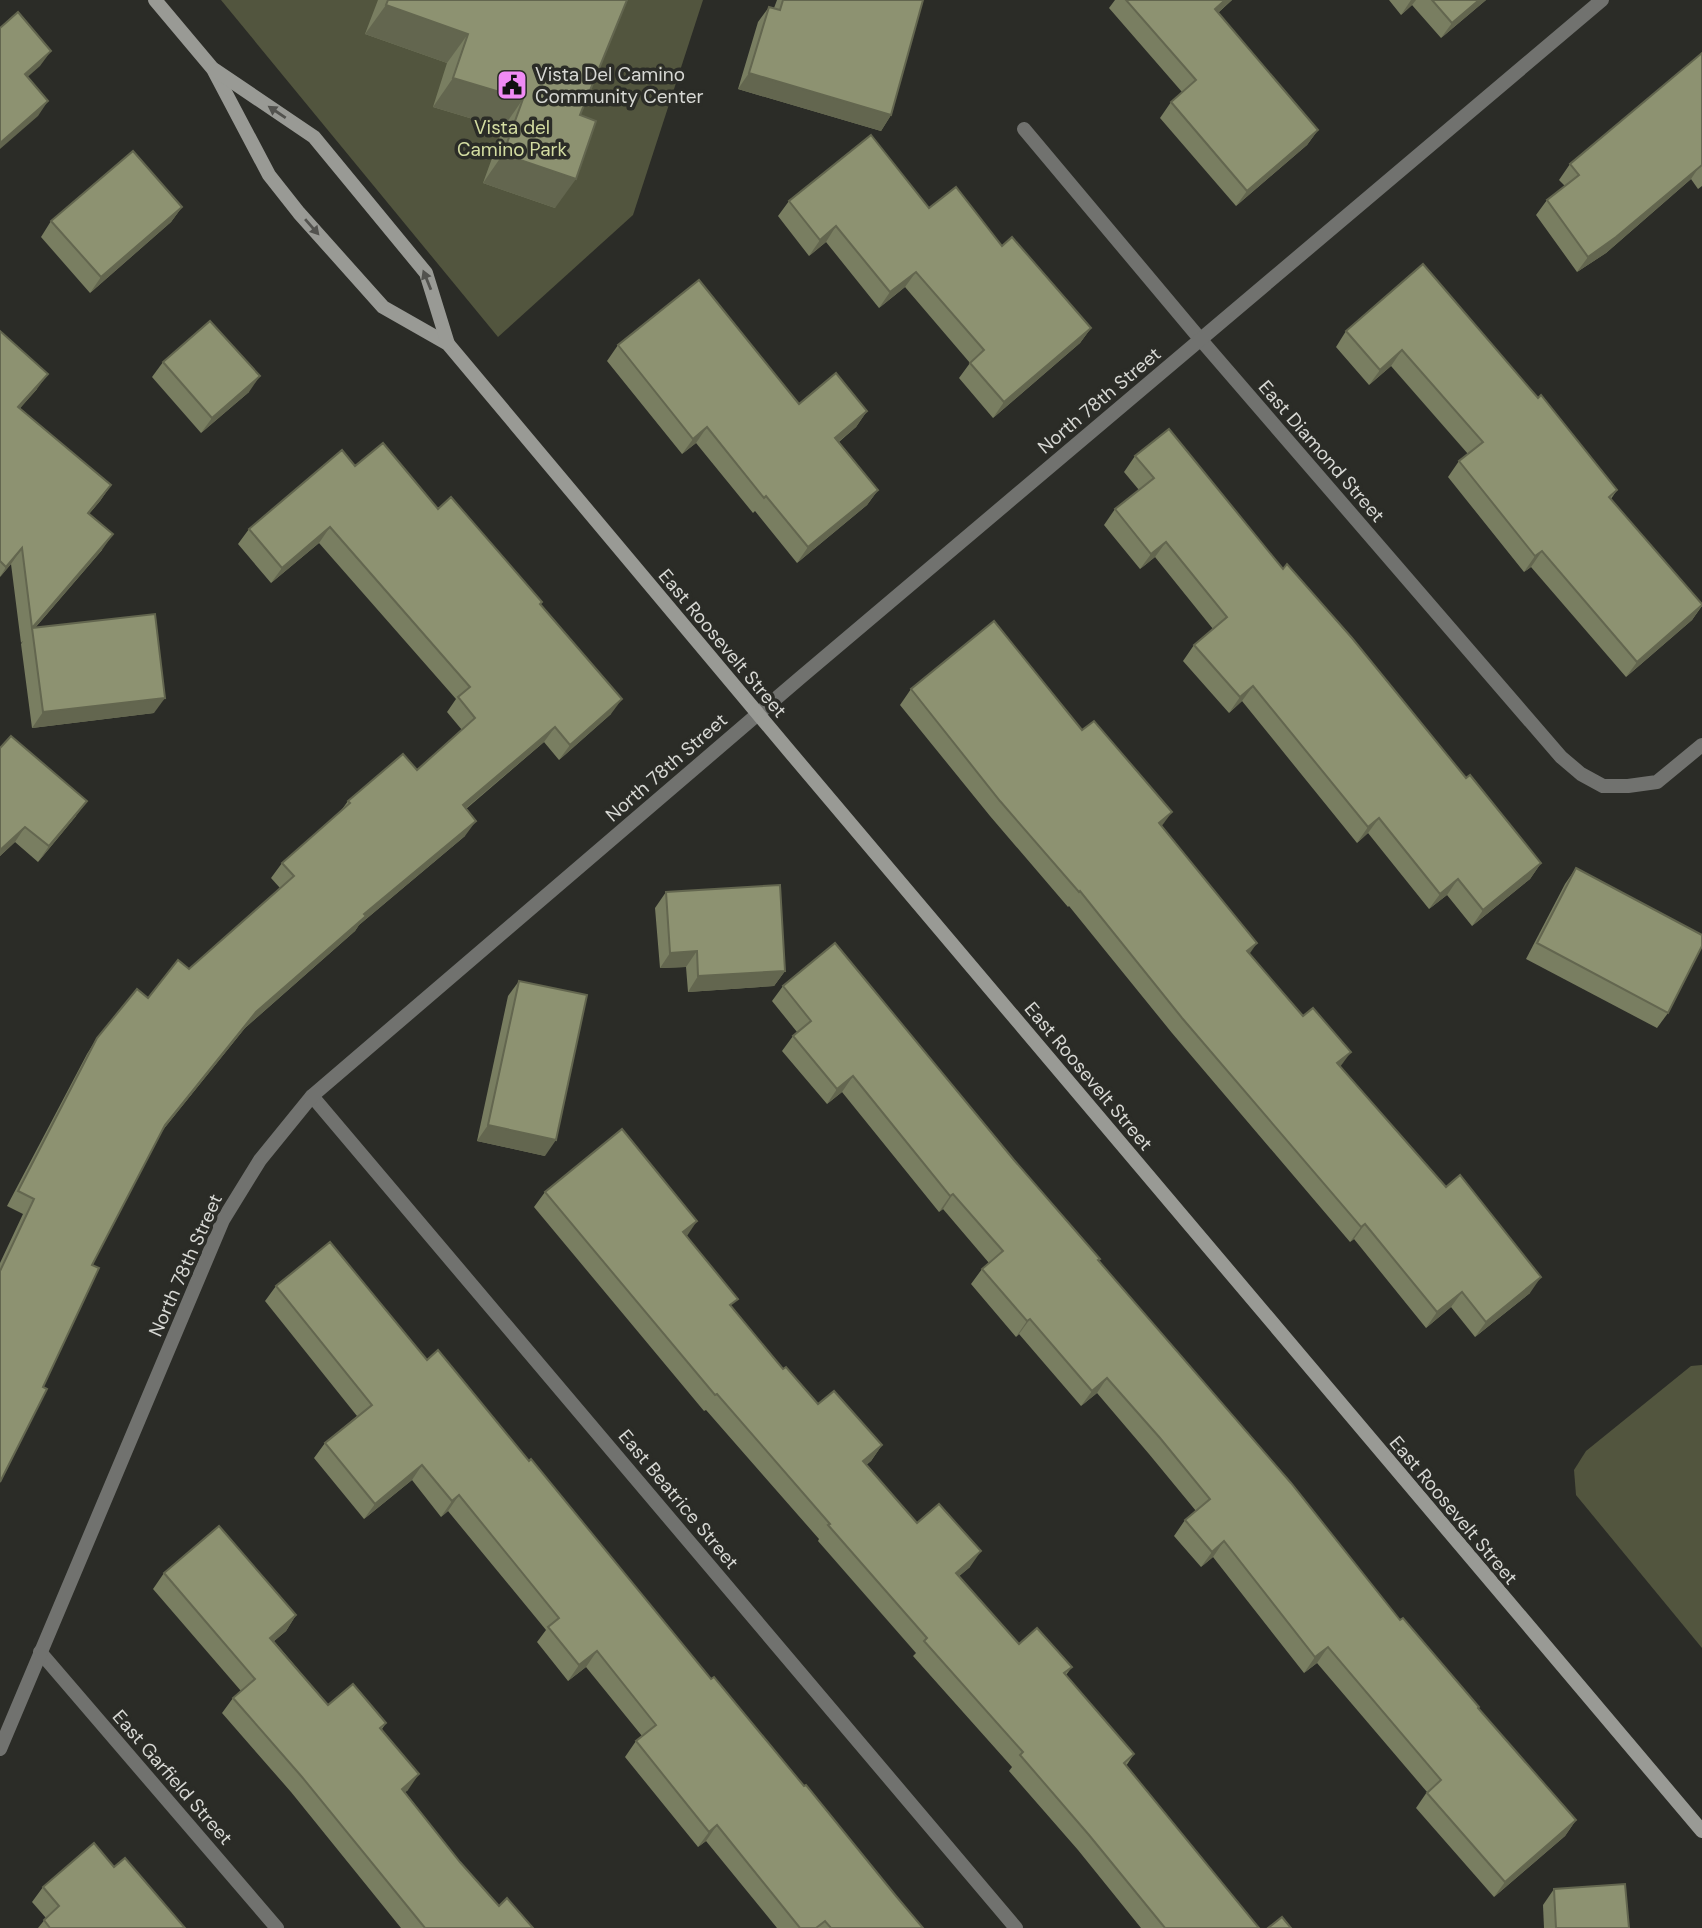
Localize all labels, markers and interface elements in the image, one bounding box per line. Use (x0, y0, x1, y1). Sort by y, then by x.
place label: Vista Del Camino Community Center (535, 62, 704, 109)
public building icon: Vista Del Camino Community Center (495, 68, 529, 102)
one-way arrow (268, 105, 286, 119)
park label: Vista del Camino Park (457, 115, 568, 162)
one-way arrow (304, 218, 320, 236)
one-way arrow (421, 269, 432, 290)
street label: North 78th Street (1032, 341, 1166, 459)
street label: East Diamond Street (1253, 375, 1390, 528)
street label: East Roosevelt Street (653, 564, 792, 723)
street label: North 78th Street (600, 708, 732, 827)
street label: East Roosevelt Street (1019, 997, 1158, 1156)
street label: North 78th Street (143, 1190, 228, 1340)
street label: East Beatrice Street (613, 1424, 744, 1574)
street label: East Roosevelt Street (1384, 1431, 1523, 1590)
street label: East Garfield Street (107, 1705, 238, 1850)

